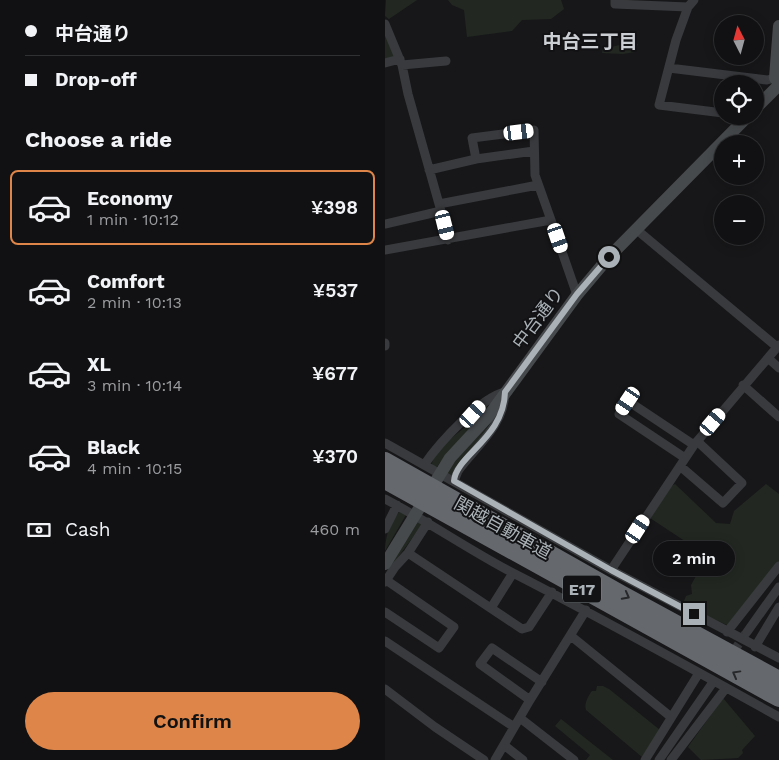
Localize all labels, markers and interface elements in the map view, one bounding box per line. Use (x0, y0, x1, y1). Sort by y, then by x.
north arrow (714, 15, 764, 65)
map controls (714, 15, 764, 245)
text: 中台通り (55, 22, 131, 45)
district label: 中台三丁目 (542, 30, 638, 53)
text: Drop-off (55, 68, 137, 91)
button: locate (714, 75, 764, 125)
car (503, 123, 534, 141)
text: Choose a ride (25, 127, 172, 152)
button: + (714, 135, 764, 185)
icon: car (27, 185, 72, 230)
text: Economy (87, 187, 172, 210)
button: − (714, 195, 764, 245)
text: ¥398 (311, 196, 358, 219)
car (434, 209, 455, 241)
text: 1 min · 10:12 (87, 210, 179, 229)
car (546, 221, 569, 255)
route start (598, 246, 620, 268)
icon: car (27, 268, 72, 313)
text: Comfort (87, 270, 165, 293)
text: ¥537 (313, 279, 358, 302)
street label: 中台通り (508, 283, 568, 353)
text: 2 min · 10:13 (87, 293, 182, 312)
icon: car (27, 351, 72, 396)
text: XL (87, 353, 111, 376)
text: ¥677 (312, 362, 358, 385)
text: 3 min · 10:14 (87, 376, 182, 395)
car (613, 384, 642, 418)
car (457, 398, 488, 430)
car (697, 406, 728, 438)
icon: car (27, 434, 72, 479)
text: Black (87, 436, 140, 459)
text: ¥370 (312, 445, 358, 468)
text: 4 min · 10:15 (87, 459, 182, 478)
street label: 関越自動車道 (451, 492, 556, 563)
car (623, 512, 652, 546)
icon: cash (25, 516, 53, 544)
text: Cash (65, 518, 111, 541)
text: 460 m (310, 520, 360, 539)
callout: 2 min (653, 542, 735, 576)
text: 2 min (672, 549, 716, 568)
road number: E17 (563, 576, 601, 602)
one-way arrow (620, 590, 629, 600)
route end (683, 603, 705, 625)
one-way arrow (733, 670, 742, 680)
button: Confirm (25, 692, 360, 750)

